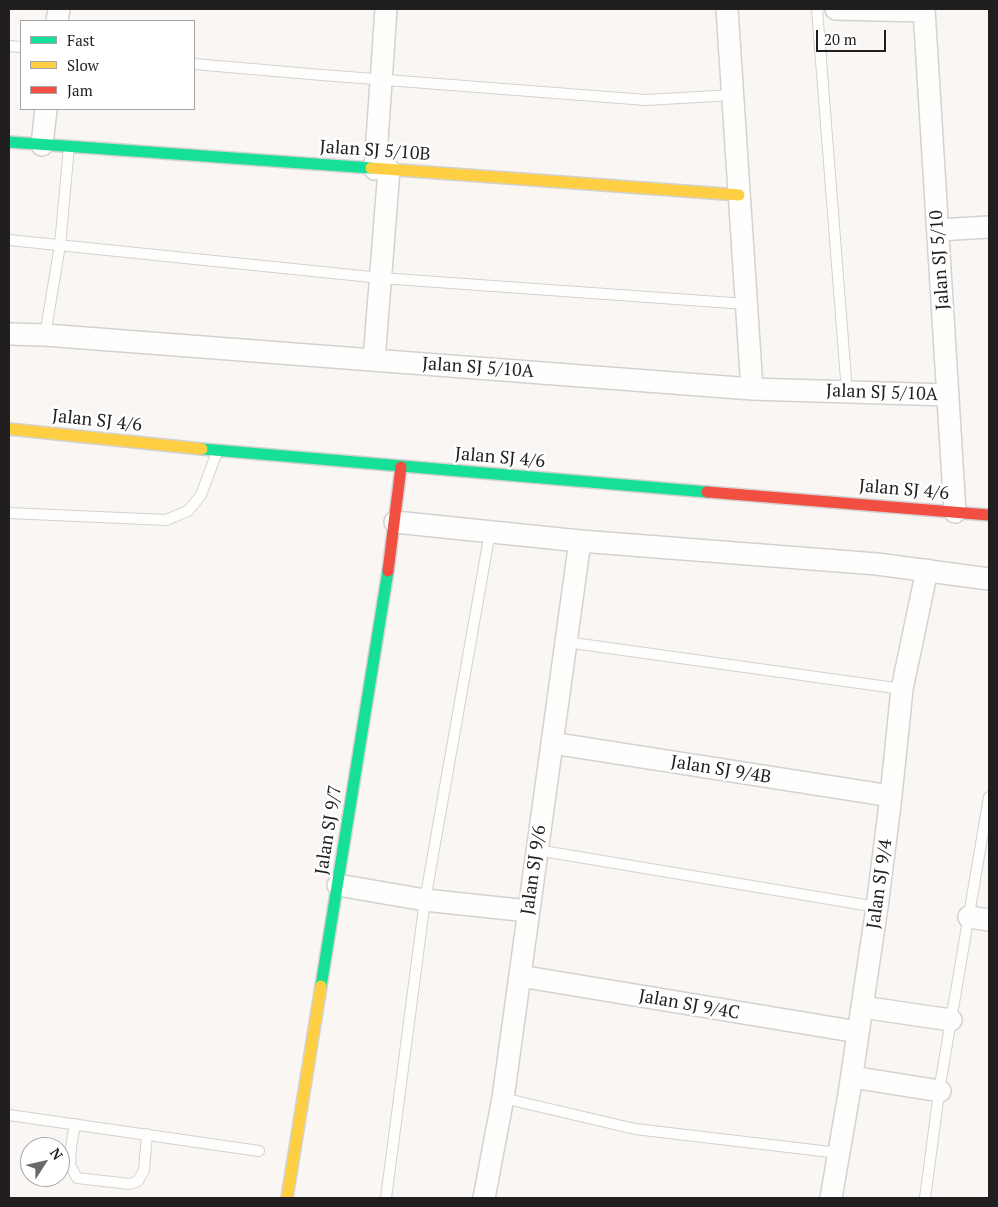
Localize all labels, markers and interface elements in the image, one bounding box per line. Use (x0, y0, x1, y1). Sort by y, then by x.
legend (20, 20, 195, 110)
scale bar (818, 20, 888, 52)
text: 20 m (824, 29, 857, 49)
text: Fast (67, 30, 95, 50)
text: Slow (67, 55, 99, 75)
text: Jam (67, 80, 93, 100)
street label: Jalan SJ 5/10B (319, 136, 431, 166)
street label: Jalan SJ 5/10 (926, 209, 954, 311)
street label: Jalan SJ 5/10A (421, 353, 535, 383)
street label: Jalan SJ 5/10A (826, 380, 938, 406)
street label: Jalan SJ 4/6 (51, 406, 143, 436)
street label: Jalan SJ 4/6 (454, 443, 546, 473)
street label: Jalan SJ 4/6 (858, 475, 950, 505)
street label: Jalan SJ 9/4B (669, 751, 773, 789)
street label: Jalan SJ 9/7 (311, 784, 347, 876)
street label: Jalan SJ 9/6 (517, 824, 551, 916)
street label: Jalan SJ 9/4 (863, 838, 897, 930)
street label: Jalan SJ 9/4C (637, 986, 741, 1024)
north arrow (20, 1137, 70, 1187)
text: N (46, 1144, 68, 1163)

